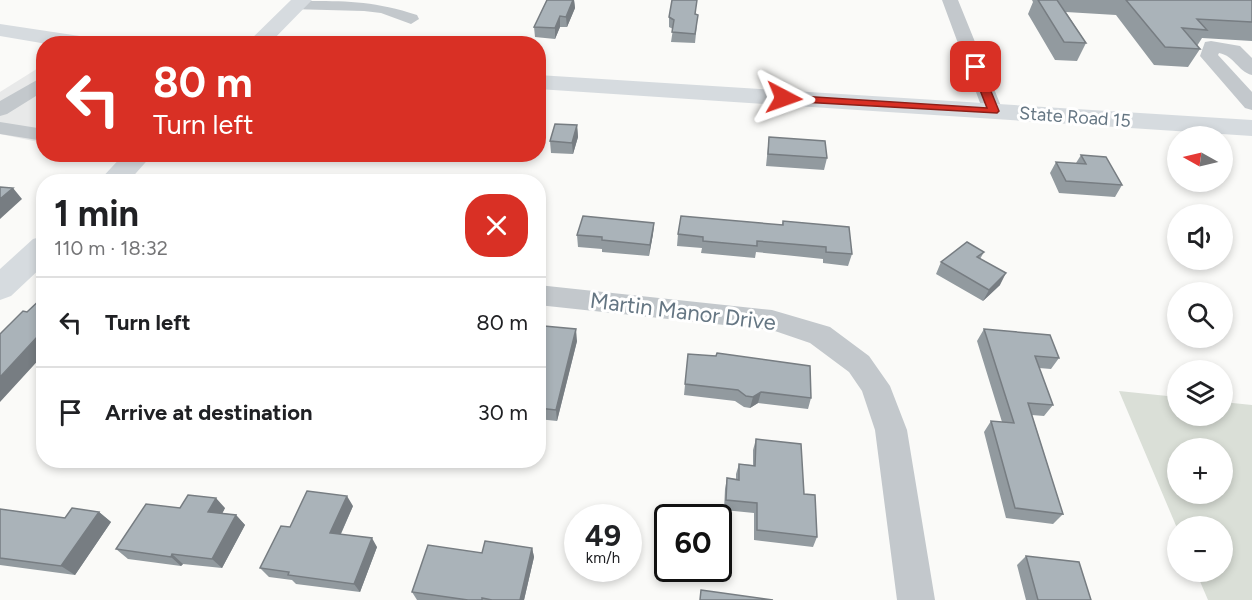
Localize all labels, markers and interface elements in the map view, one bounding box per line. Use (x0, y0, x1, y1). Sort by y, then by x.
pin (950, 41, 1001, 92)
icon: arrive (959, 50, 992, 83)
text: 80 m (153, 57, 253, 108)
icon: left (54, 60, 132, 138)
position arrow (752, 66, 816, 130)
street label: State Road 15 (1019, 102, 1131, 132)
text: Turn left (153, 108, 253, 141)
north arrow (1167, 126, 1233, 192)
map controls (1167, 126, 1233, 582)
text: 1 min (54, 192, 139, 235)
button: close (465, 194, 528, 257)
button: sound (1167, 204, 1233, 270)
text: 110 m · 18:32 (54, 236, 168, 260)
button: search (1167, 282, 1233, 348)
street label: Martin Manor Drive (588, 287, 777, 336)
icon: left (54, 306, 87, 339)
text: Turn left (105, 309, 191, 336)
text: 80 m (476, 309, 528, 336)
button: layers (1167, 360, 1233, 426)
icon: arrive (54, 396, 87, 429)
text: Arrive at destination (105, 399, 313, 426)
text: 30 m (478, 399, 528, 426)
button: + (1167, 438, 1233, 504)
speed limit sign: 60 (654, 504, 732, 582)
button: − (1167, 516, 1233, 582)
text: 49 (585, 517, 621, 554)
text: km/h (586, 549, 620, 567)

